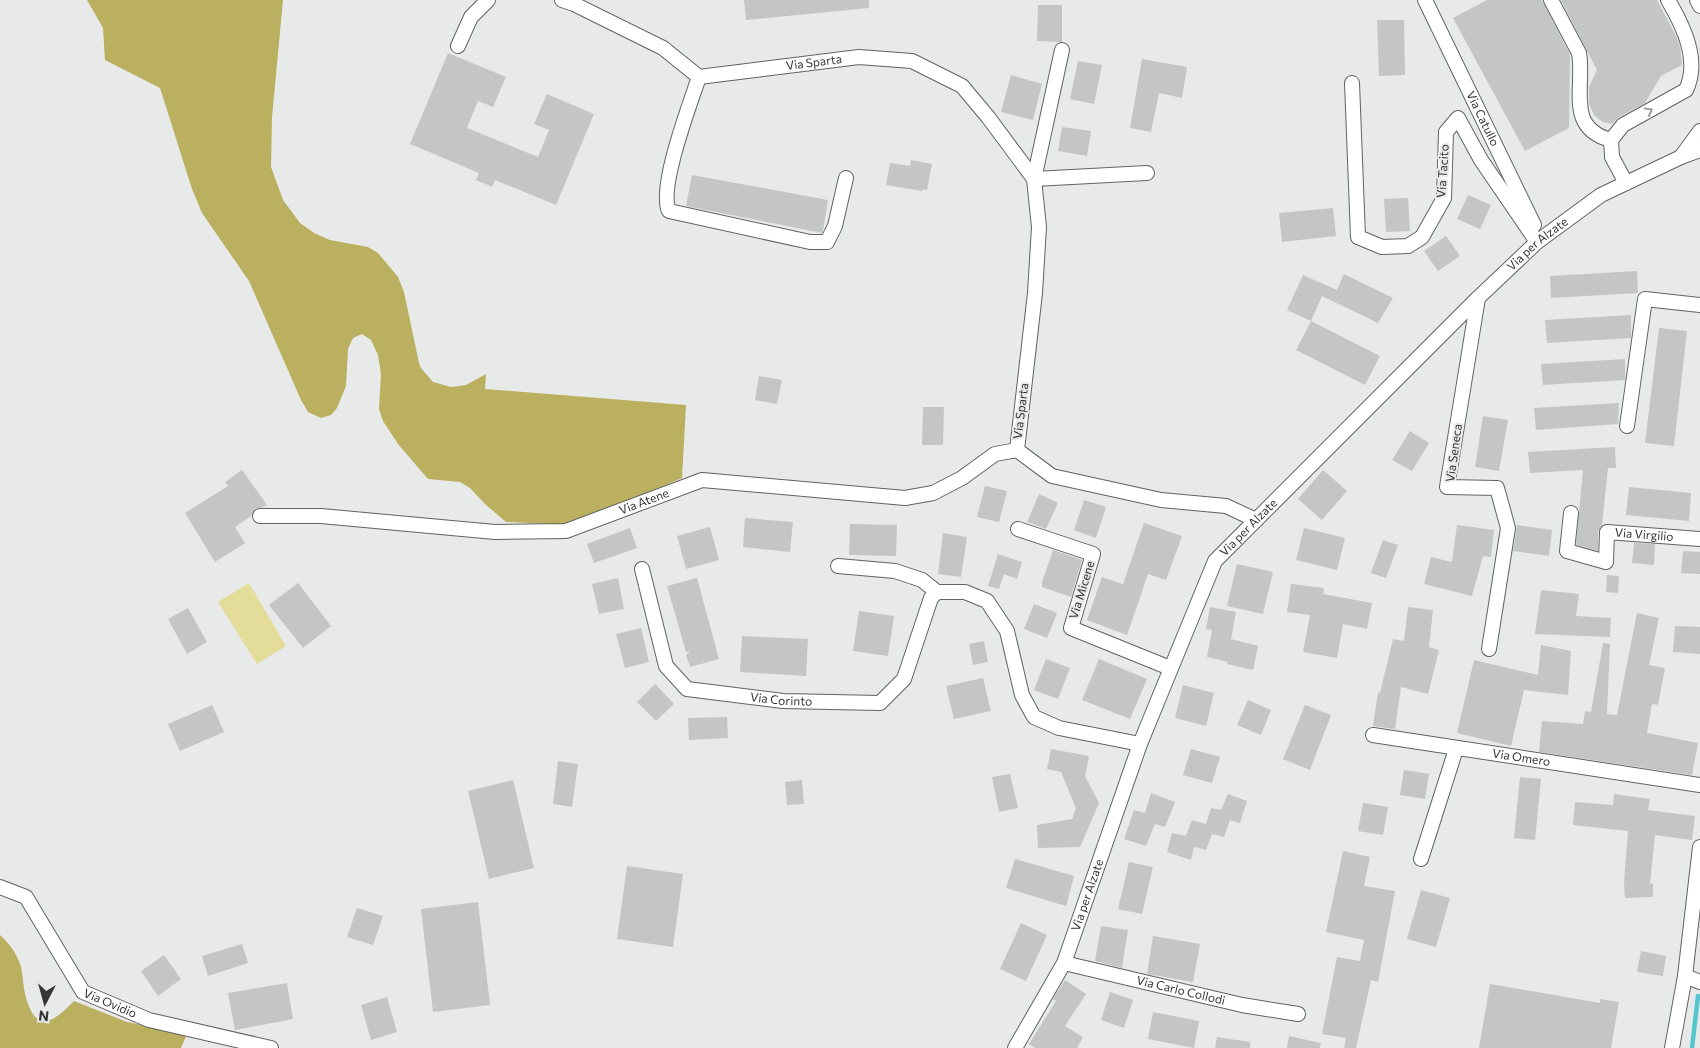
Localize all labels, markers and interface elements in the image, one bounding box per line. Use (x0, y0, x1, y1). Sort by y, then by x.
street label: Via Sparta (785, 51, 843, 72)
street label: Via Catullo (1464, 89, 1503, 148)
one-way arrow (1643, 107, 1652, 117)
street label: Via Tacito (1433, 144, 1451, 198)
street label: Via per Alzate (1503, 214, 1570, 273)
street label: Via Sparta (1010, 382, 1030, 440)
street label: Via Seneca (1442, 423, 1464, 483)
street label: Via Atene (617, 485, 670, 517)
street label: Via per Alzate (1216, 495, 1279, 558)
street label: Via Virgilio (1614, 525, 1674, 543)
street label: Via Micene (1066, 559, 1097, 620)
street label: Via Corinto (750, 689, 812, 708)
street label: Via Omero (1492, 745, 1551, 768)
street label: Via per Alzate (1068, 857, 1106, 933)
street label: Via Carlo Collodi (1135, 972, 1227, 1007)
north arrow (20, 978, 70, 1028)
street label: Via Ovidio (82, 985, 139, 1020)
text: N (37, 1007, 50, 1025)

